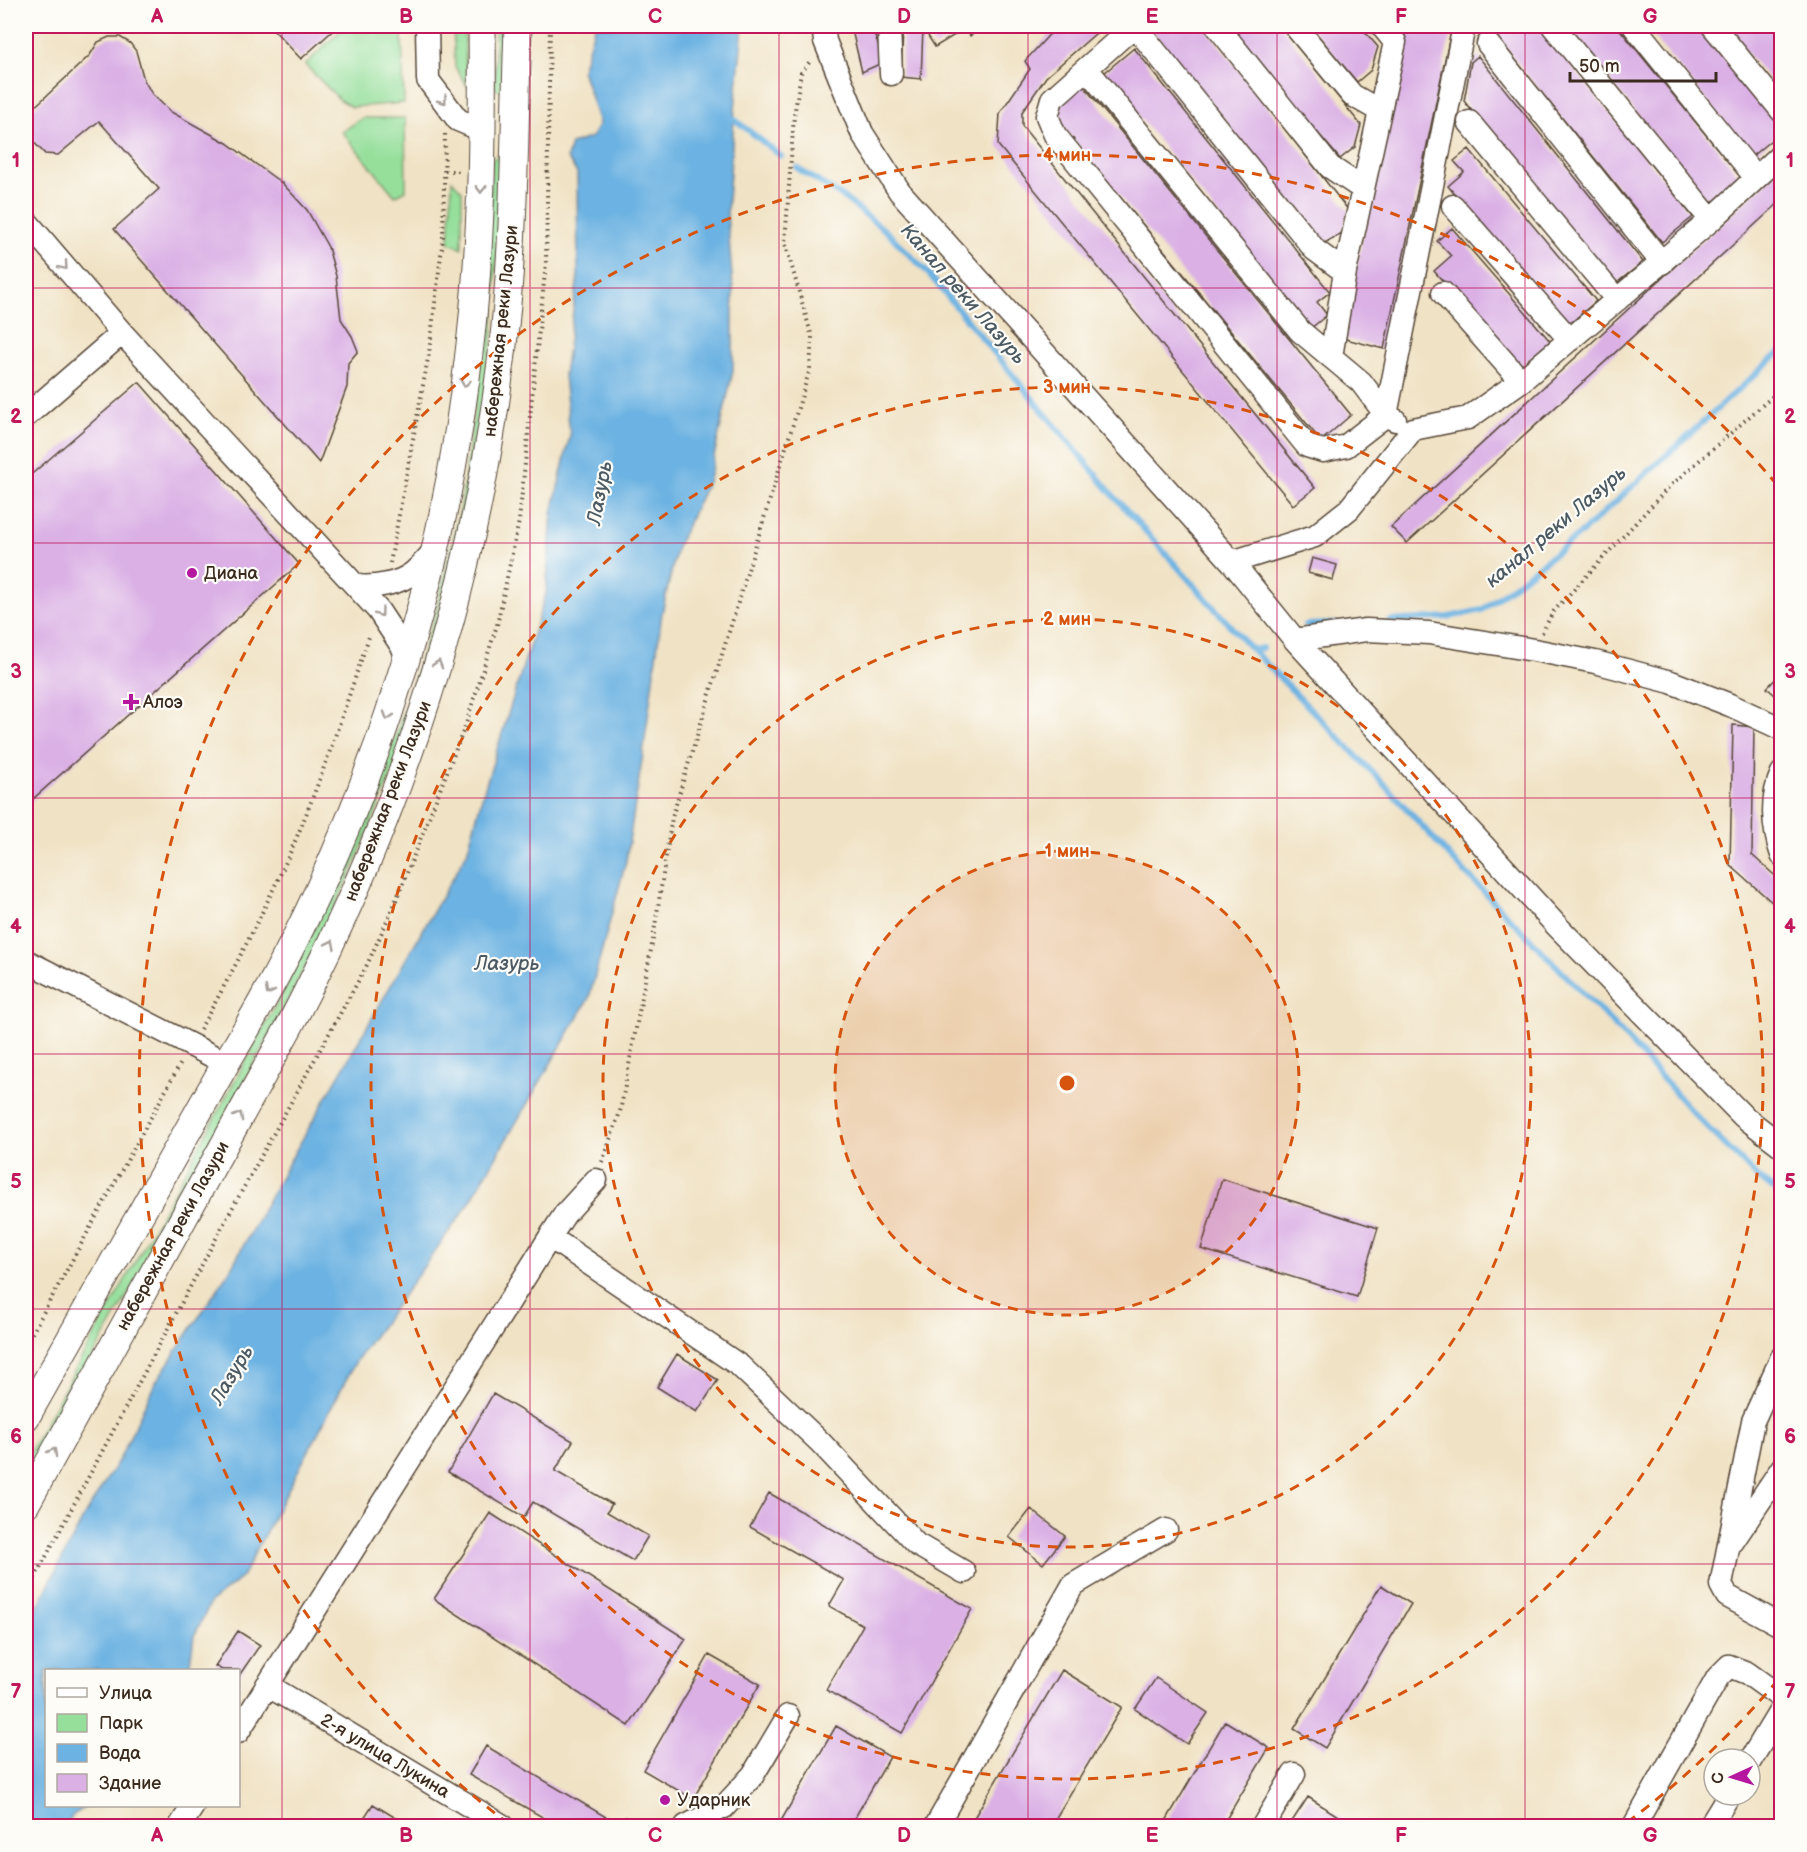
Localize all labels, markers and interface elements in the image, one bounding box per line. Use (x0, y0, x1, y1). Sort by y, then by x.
text: A (150, 5, 164, 29)
text: B (399, 5, 413, 29)
text: C (648, 5, 662, 29)
text: D (897, 5, 911, 29)
text: E (1146, 5, 1159, 29)
text: F (1395, 5, 1407, 29)
text: G (1643, 5, 1658, 29)
scale bar (1570, 45, 1716, 83)
text: 50 m (1579, 56, 1620, 77)
one-way arrow (436, 94, 447, 105)
text: 4 мин (1043, 145, 1091, 166)
text: 1 (12, 149, 20, 173)
text: 1 (1786, 149, 1794, 173)
one-way arrow (474, 184, 487, 193)
water label: Канал реки Лазурь (895, 219, 1031, 369)
street label: набережная реки Лазури (479, 224, 523, 438)
one-way arrow (57, 259, 68, 270)
text: 3 мин (1043, 377, 1091, 398)
one-way arrow (460, 379, 472, 388)
text: 2 (10, 405, 22, 429)
text: 2 (1784, 405, 1796, 429)
water label: Лазурь (582, 459, 618, 529)
water label: канал реки Лазурь (1481, 461, 1631, 593)
place label: Диана (204, 563, 259, 584)
marker: Диана (185, 566, 199, 580)
one-way arrow (373, 607, 384, 618)
text: 2 мин (1043, 609, 1091, 630)
one-way arrow (431, 659, 443, 670)
text: 3 (10, 660, 22, 684)
text: 3 (1784, 660, 1796, 684)
place label: Алоэ (142, 692, 183, 713)
marker: Алоэ (124, 695, 138, 709)
street label: набережная реки Лазури (340, 698, 436, 904)
one-way arrow (382, 710, 395, 721)
text: 1 мин (1045, 841, 1089, 862)
text: 4 (10, 915, 22, 939)
text: 4 (1784, 915, 1796, 939)
one-way arrow (324, 940, 335, 951)
water label: Лазурь (473, 952, 539, 976)
one-way arrow (265, 985, 276, 995)
centre of rings (1057, 1073, 1077, 1093)
one-way arrow (231, 1112, 243, 1122)
street label: набережная реки Лазури (112, 1138, 234, 1334)
text: 5 (10, 1170, 22, 1194)
text: 5 (1784, 1170, 1796, 1194)
water label: Лазурь (204, 1341, 259, 1411)
text: 6 (10, 1425, 22, 1449)
text: 6 (1784, 1425, 1796, 1449)
one-way arrow (46, 1448, 58, 1458)
legend (45, 1669, 240, 1807)
text: 7 (10, 1680, 22, 1704)
text: 7 (1784, 1680, 1796, 1704)
text: Улица (99, 1683, 153, 1704)
street label: 2-я улица Лукина (317, 1709, 454, 1803)
text: Парк (99, 1713, 143, 1734)
text: Вода (99, 1743, 141, 1764)
north arrow (1702, 1747, 1762, 1807)
text: С (1709, 1772, 1728, 1784)
text: Здание (99, 1773, 161, 1794)
place label: Ударник (677, 1790, 751, 1811)
marker: Ударник (658, 1793, 672, 1807)
text: A (150, 1824, 164, 1848)
text: B (399, 1824, 413, 1848)
text: C (648, 1824, 662, 1848)
text: D (897, 1824, 911, 1848)
text: E (1146, 1824, 1159, 1848)
text: F (1395, 1824, 1407, 1848)
text: G (1643, 1824, 1658, 1848)

